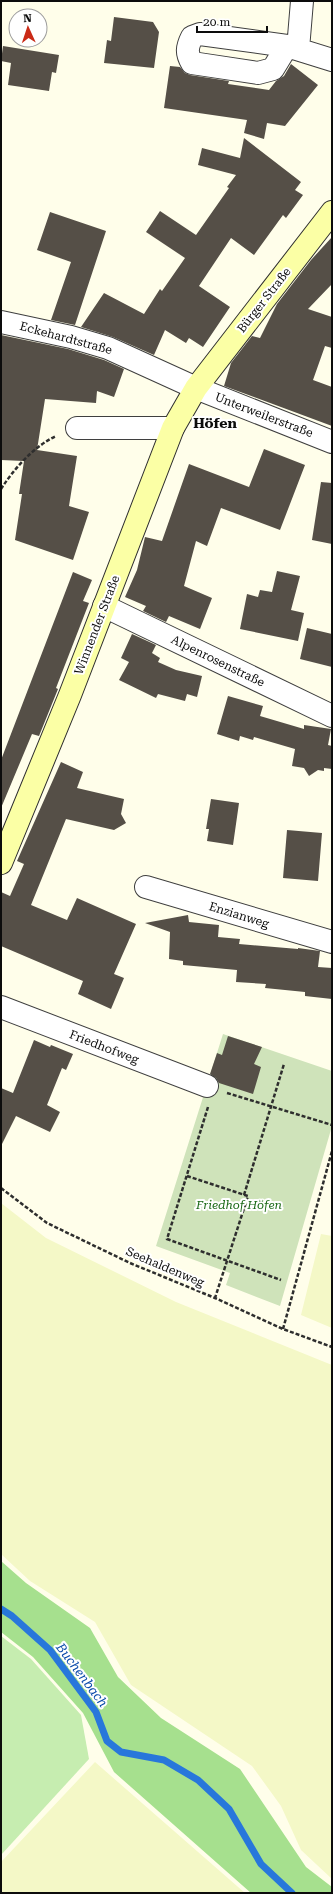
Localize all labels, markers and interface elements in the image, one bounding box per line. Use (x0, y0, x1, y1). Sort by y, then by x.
north arrow (8, 8, 48, 48)
scale bar (197, 8, 267, 34)
text: N (23, 12, 33, 25)
text: 20 m (203, 15, 230, 29)
street label: Bürger Straße (234, 264, 294, 335)
street label: Eckehardtstraße (18, 319, 114, 357)
street label: Unterweilerstraße (213, 390, 316, 440)
district label: Höfen (193, 415, 237, 431)
street label: Winnender Straße (72, 573, 123, 677)
street label: Alpenrosenstraße (169, 632, 267, 690)
street label: Enzianweg (207, 899, 271, 931)
street label: Friedhofweg (67, 1027, 141, 1067)
park label: Friedhof Höfen (195, 1198, 282, 1212)
street label: Seehaldenweg (124, 1244, 206, 1290)
water label: Buchenbach (53, 1639, 111, 1710)

